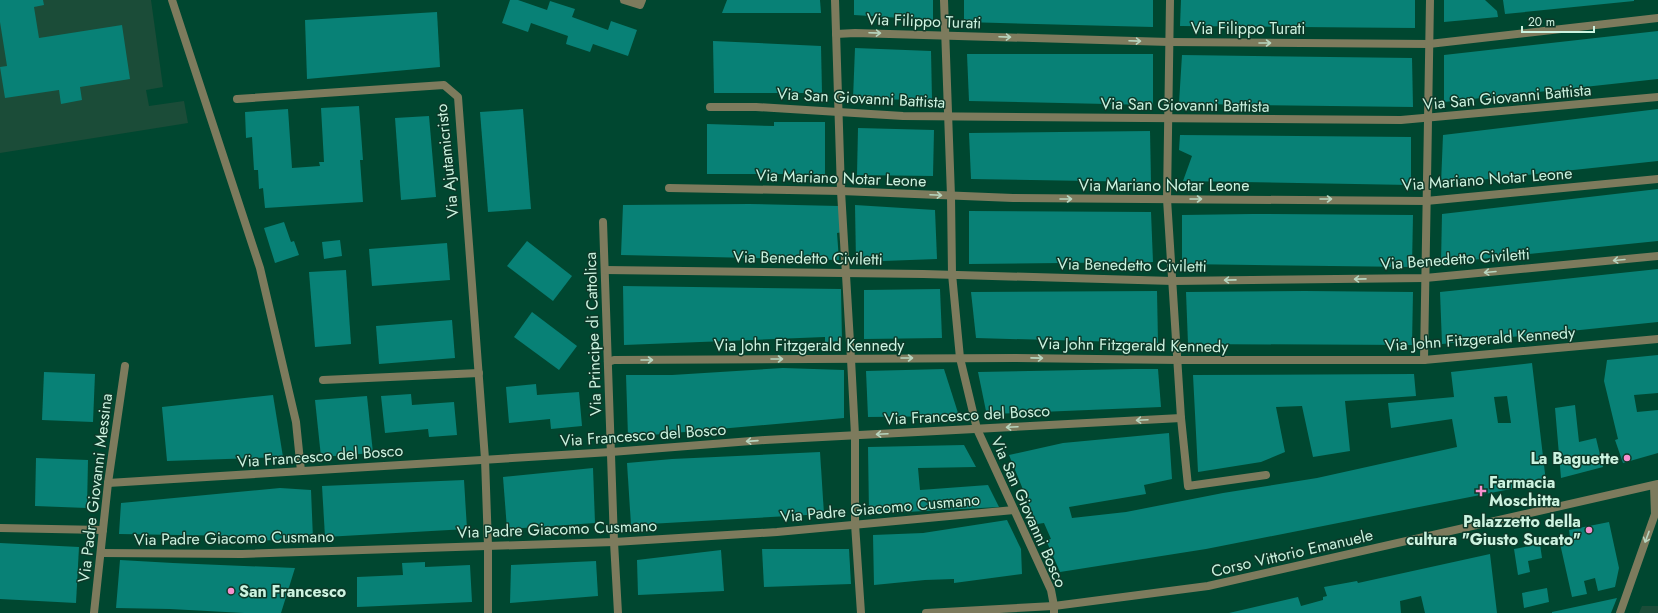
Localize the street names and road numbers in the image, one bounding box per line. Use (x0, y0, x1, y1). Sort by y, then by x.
street label: Via Filippo Turati (866, 8, 982, 34)
street label: Via Filippo Turati (1191, 17, 1305, 40)
street label: Via San Giovanni Battista (1422, 78, 1592, 116)
street label: Via San Giovanni Battista (776, 82, 946, 114)
street label: Via San Giovanni Battista (1100, 92, 1270, 118)
street label: Via Ajutamicristo (430, 103, 464, 219)
street label: Via Mariano Notar Leone (1401, 162, 1573, 196)
street label: Via Mariano Notar Leone (755, 164, 927, 192)
street label: Via Mariano Notar Leone (1079, 174, 1249, 197)
street label: Via Benedetto Civiletti (1380, 242, 1530, 276)
street label: Via Benedetto Civiletti (733, 245, 883, 271)
street label: Via Principe di Cattolica (579, 252, 607, 416)
street label: Via Benedetto Civiletti (1057, 252, 1207, 278)
street label: Via John Fitzgerald Kennedy (1384, 321, 1577, 357)
street label: Via John Fitzgerald Kennedy (1037, 332, 1229, 358)
street label: Via John Fitzgerald Kennedy (714, 334, 905, 357)
street label: Via Padre Giovanni Messina (72, 392, 118, 584)
street label: Via Francesco del Bosco (883, 399, 1051, 431)
street label: Via Francesco del Bosco (559, 418, 727, 452)
street label: Via San Giovanni Bosco (985, 433, 1073, 591)
street label: Via Francesco del Bosco (236, 439, 404, 473)
street label: Via Padre Giacomo Cusmano (779, 488, 981, 528)
street label: Via Padre Giacomo Cusmano (456, 514, 658, 544)
street label: Corso Vittorio Emanuele (1209, 523, 1375, 583)
street label: Via Padre Giacomo Cusmano (134, 525, 335, 551)

